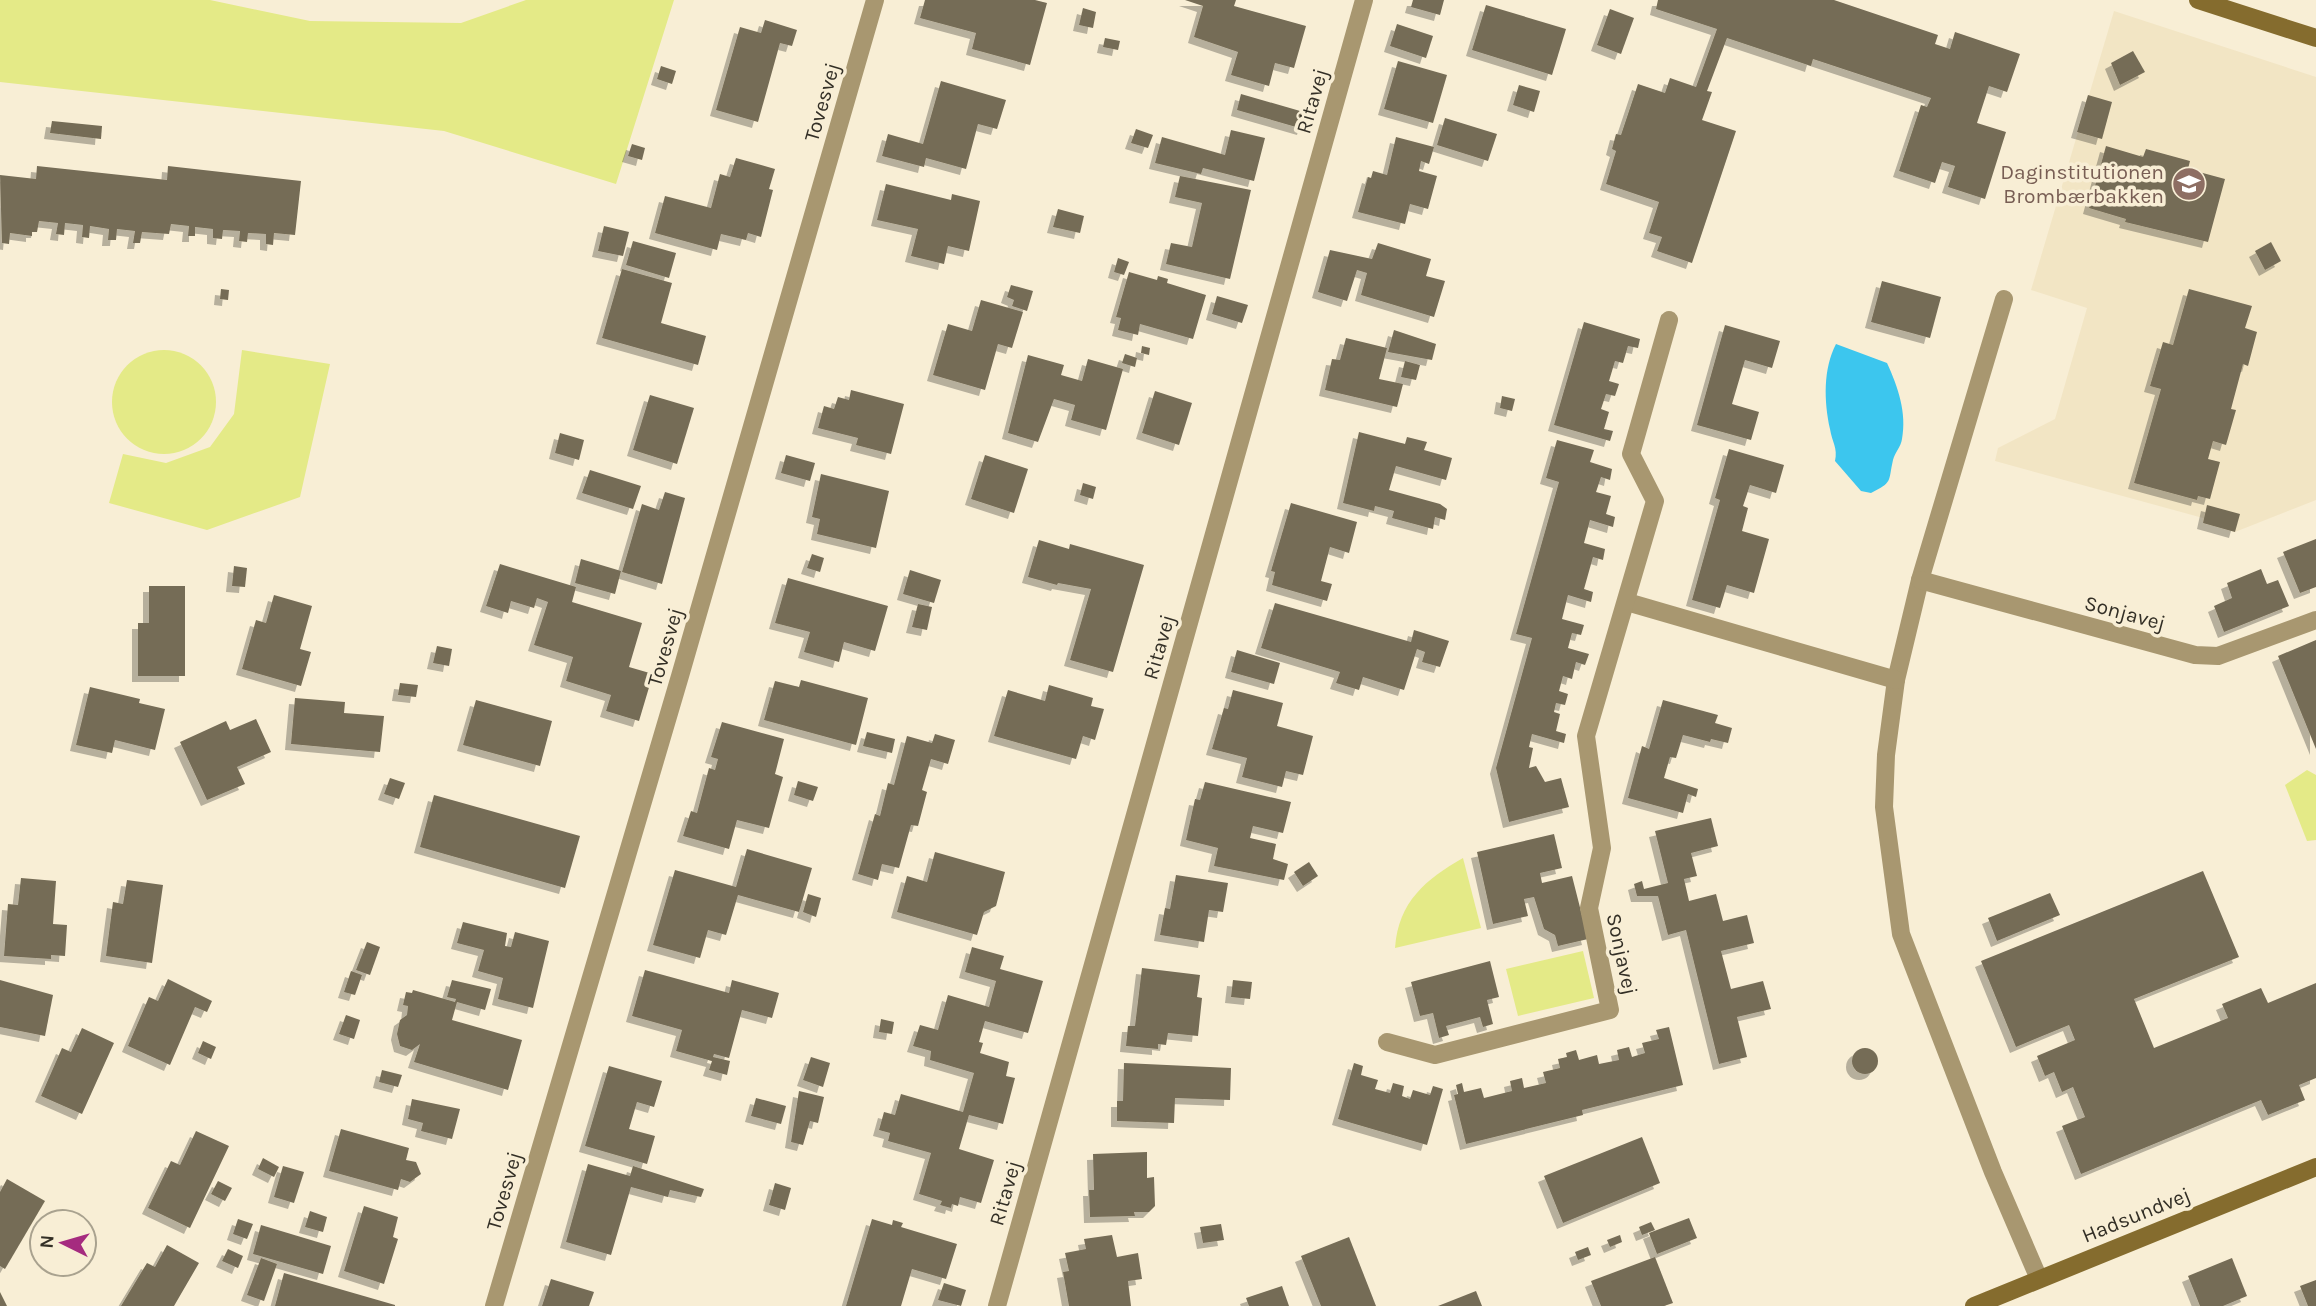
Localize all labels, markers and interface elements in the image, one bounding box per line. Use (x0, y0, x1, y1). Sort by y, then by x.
street label: Tovesvej (799, 60, 845, 144)
street label: Ritavej (1291, 66, 1333, 136)
place label: Daginstitutionen Brombærbakken (2000, 160, 2164, 208)
school or university icon: Daginstitutionen Brombærbakken (2170, 165, 2208, 203)
street label: Sonjavej (2082, 591, 2168, 635)
street label: Tovesvej (642, 605, 688, 689)
street label: Ritavej (1138, 612, 1180, 682)
street label: Sonjavej (1602, 911, 1642, 997)
street label: Tovesvej (481, 1149, 527, 1233)
street label: Ritavej (984, 1158, 1026, 1228)
street label: Hadsundvej (2078, 1182, 2194, 1248)
north arrow (28, 1208, 98, 1278)
text: N (36, 1234, 59, 1249)

